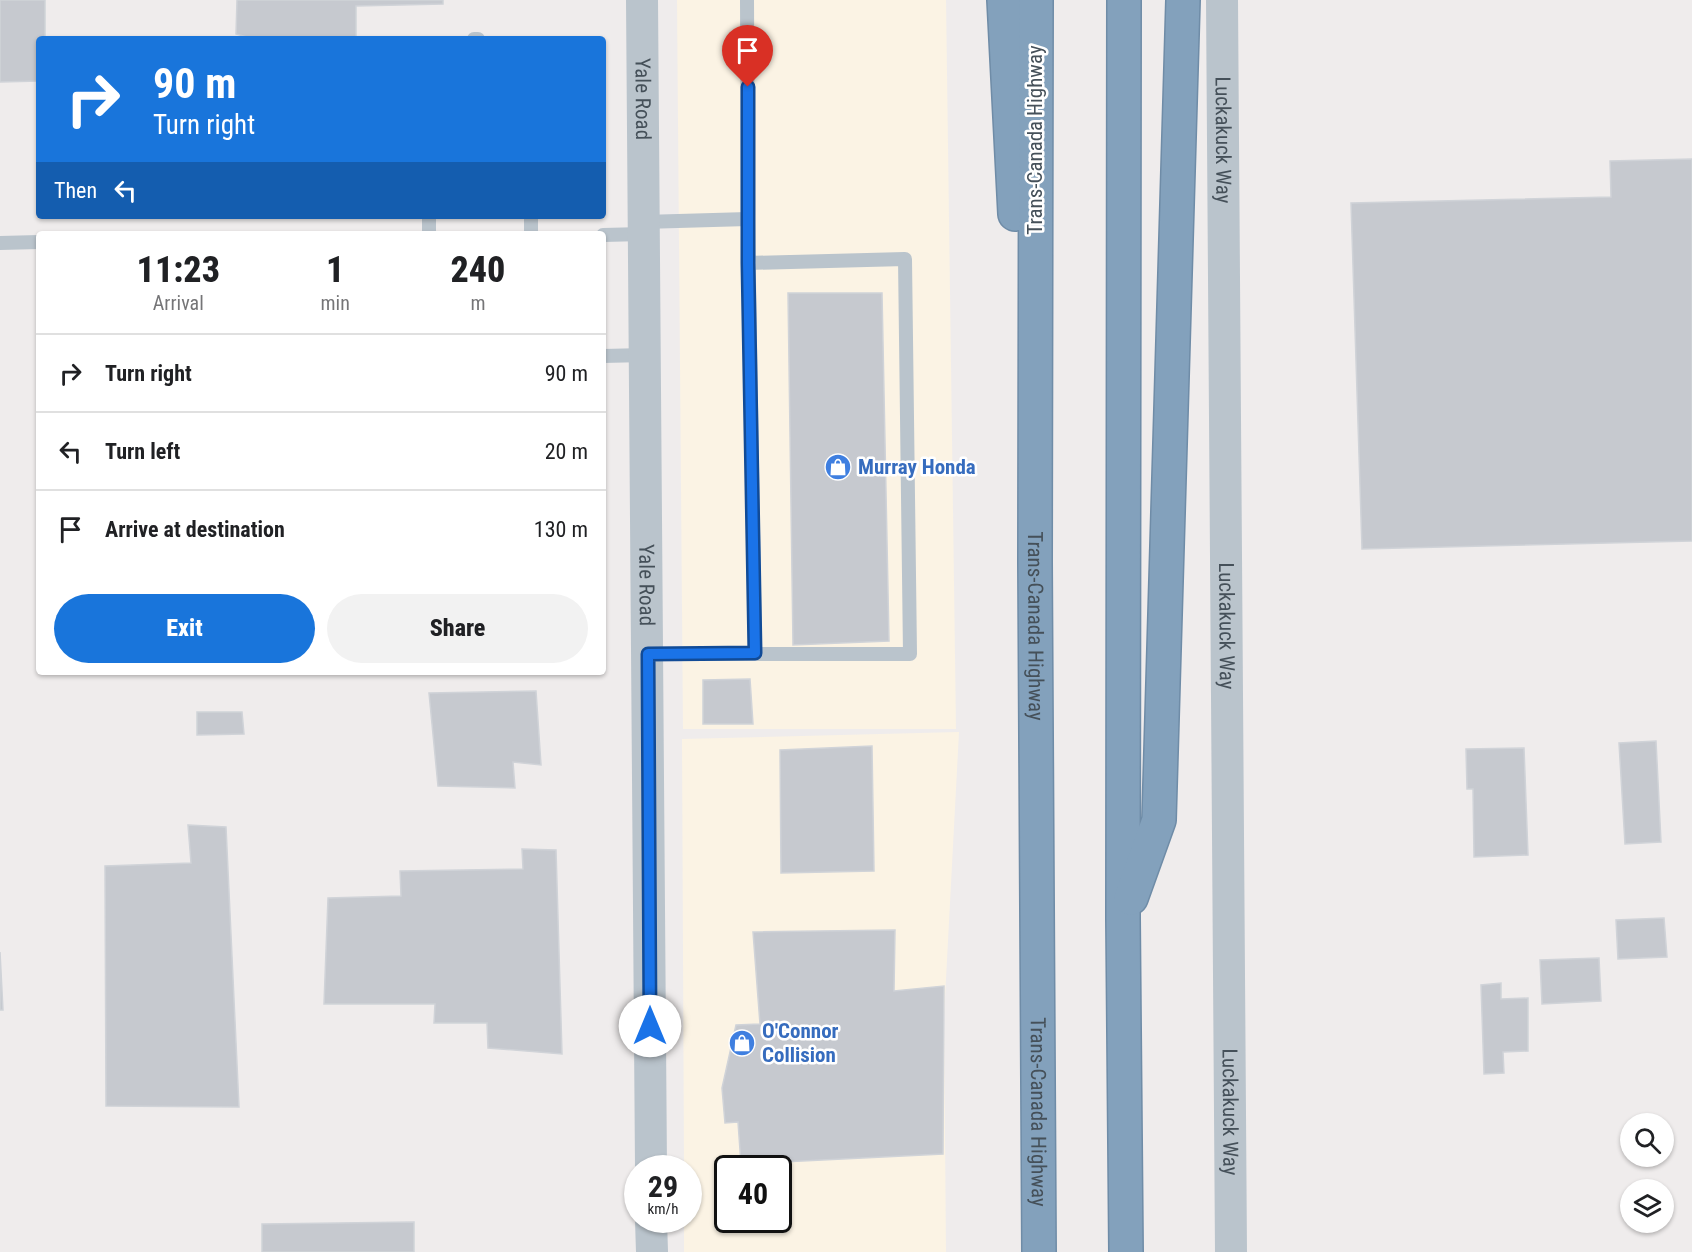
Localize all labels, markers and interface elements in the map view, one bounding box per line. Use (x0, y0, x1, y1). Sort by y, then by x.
pin (722, 25, 773, 87)
icon: arrive (731, 34, 764, 67)
street label: Trans-Canada Highway (1023, 45, 1047, 235)
street label: Yale Road (630, 58, 655, 140)
text: 90 m (153, 59, 236, 108)
icon: right (54, 60, 132, 138)
street label: Luckakuck Way (1211, 76, 1235, 204)
text: Turn right (153, 109, 255, 141)
icon: left (109, 174, 142, 207)
text: Then (54, 178, 97, 203)
text: 11:23 (137, 249, 220, 291)
text: 1 (326, 249, 344, 291)
text: 240 (450, 249, 505, 291)
text: Arrival (153, 291, 204, 315)
text: min (321, 291, 350, 315)
text: m (470, 291, 485, 315)
icon: right (54, 357, 87, 390)
text: Turn right (105, 361, 192, 386)
text: 90 m (545, 361, 588, 386)
icon: left (54, 435, 87, 468)
text: Turn left (105, 439, 180, 464)
text: 20 m (545, 439, 588, 464)
shop icon: Murray Honda (823, 452, 853, 482)
place label: Murray Honda (858, 455, 976, 479)
icon: arrive (54, 513, 87, 546)
text: Arrive at destination (105, 517, 285, 542)
text: 130 m (534, 517, 588, 542)
street label: Trans-Canada Highway (1023, 531, 1048, 721)
street label: Yale Road (634, 544, 659, 626)
street label: Luckakuck Way (1214, 562, 1239, 690)
button: Exit (54, 594, 315, 663)
button: Share (327, 594, 588, 663)
position arrow (618, 994, 682, 1058)
street label: Trans-Canada Highway (1026, 1017, 1051, 1207)
place label: O'Connor Collision (762, 1019, 839, 1067)
shop icon: O'Connor Collision (727, 1028, 757, 1058)
street label: Luckakuck Way (1218, 1048, 1242, 1176)
map controls (1620, 1113, 1674, 1233)
button: search (1620, 1113, 1674, 1167)
speed limit sign: 40 (714, 1155, 792, 1233)
text: 29 (648, 1169, 678, 1204)
button: layers (1620, 1179, 1674, 1233)
text: km/h (648, 1200, 678, 1218)

